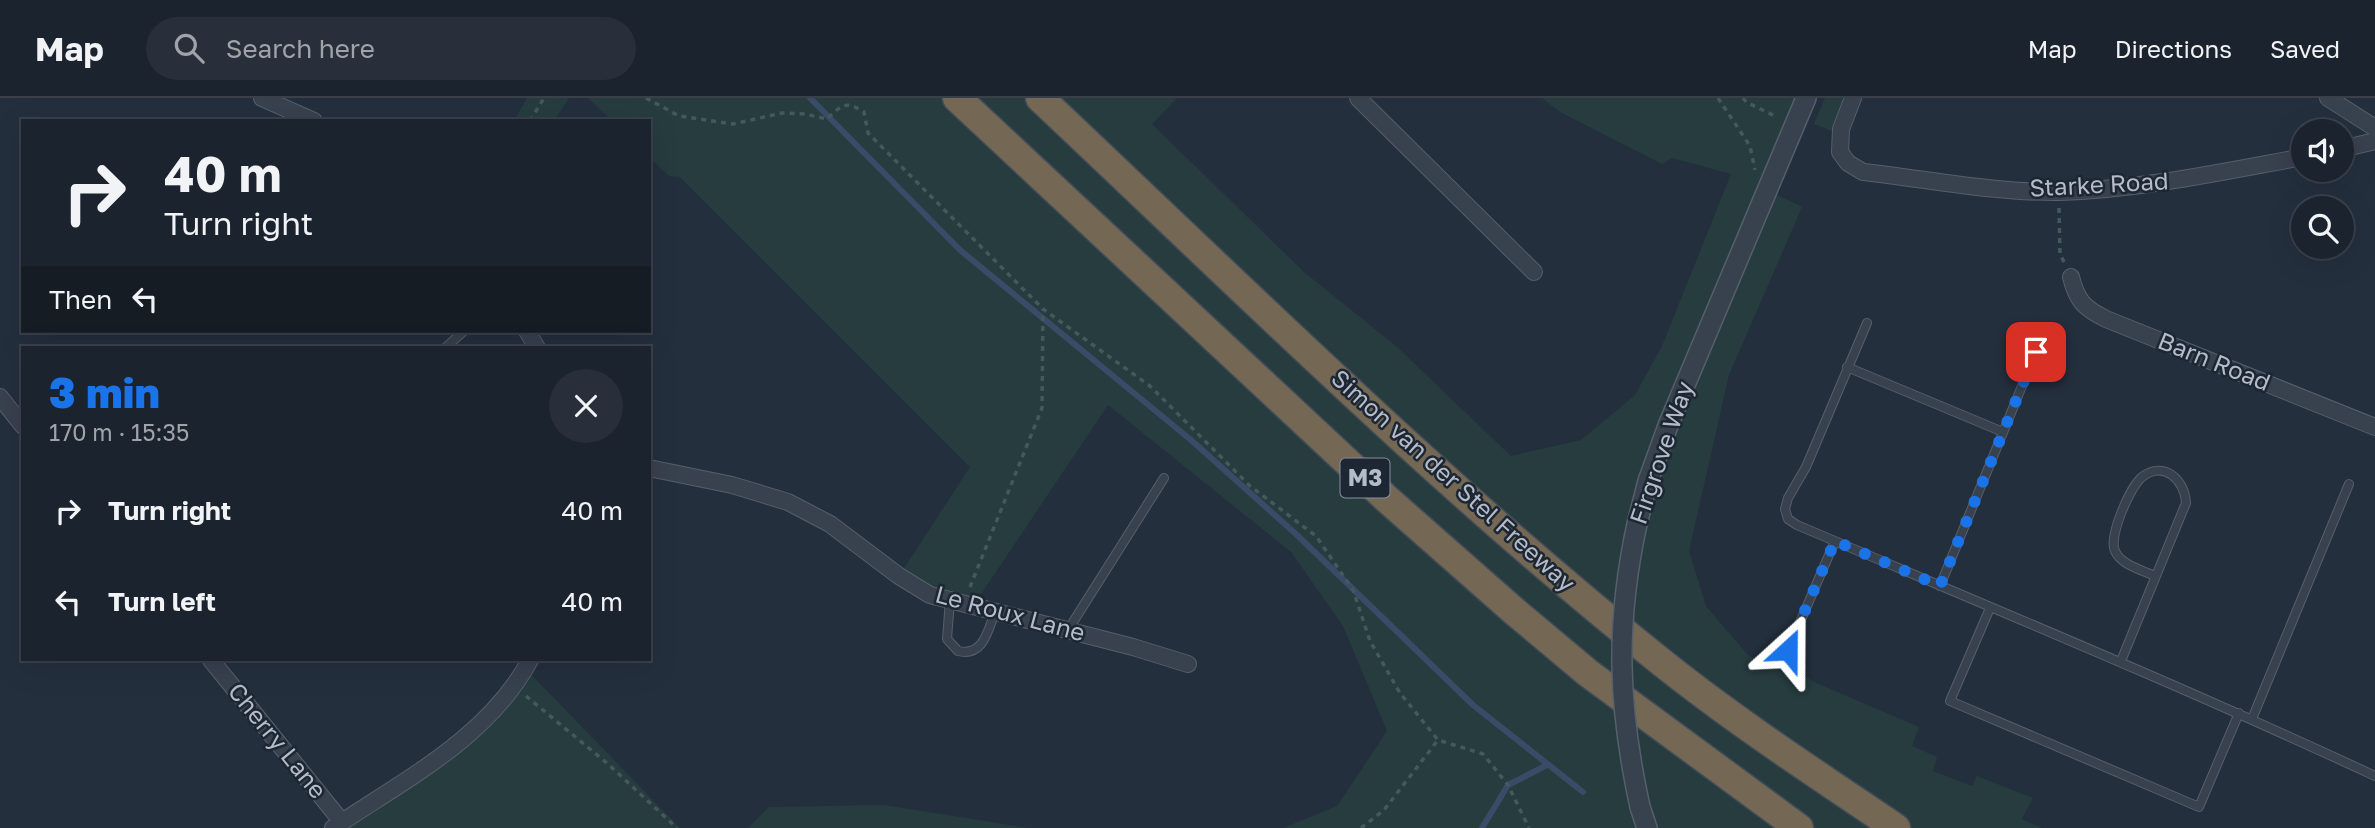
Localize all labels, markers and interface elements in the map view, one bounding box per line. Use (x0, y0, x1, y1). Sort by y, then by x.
search box (146, 17, 636, 80)
text: Map (35, 29, 104, 68)
icon: search (170, 29, 208, 67)
text: Search here (226, 33, 375, 64)
text: Map (2028, 34, 2077, 63)
text: Directions (2115, 34, 2232, 63)
text: Saved (2270, 34, 2340, 63)
map controls (2291, 119, 2354, 259)
button: sound (2291, 119, 2354, 182)
text: 40 m (164, 144, 282, 203)
icon: right (49, 147, 140, 238)
street label: Starke Road (2029, 165, 2169, 202)
button: search (2291, 196, 2354, 259)
text: Turn right (164, 204, 313, 242)
icon: left (126, 280, 164, 318)
text: Then (49, 284, 112, 315)
pin (2006, 322, 2066, 382)
street label: Barn Road (2154, 325, 2275, 396)
icon: arrive (2017, 333, 2055, 371)
street label: Simon van der Stel Freeway (1326, 363, 1582, 597)
text: 3 min (49, 367, 160, 417)
button: close (549, 369, 623, 443)
street label: Firgrove Way (1623, 377, 1699, 528)
text: 170 m · 15:35 (49, 418, 189, 446)
road number: M3 (1340, 458, 1390, 498)
icon: right (49, 492, 87, 530)
text: Turn right (108, 495, 231, 526)
text: 40 m (562, 495, 623, 526)
street label: Le Roux Lane (932, 579, 1088, 646)
icon: left (49, 583, 87, 621)
text: Turn left (108, 586, 216, 617)
text: 40 m (562, 586, 623, 617)
position arrow (1751, 613, 1825, 687)
street label: Cherry Lane (223, 677, 334, 804)

